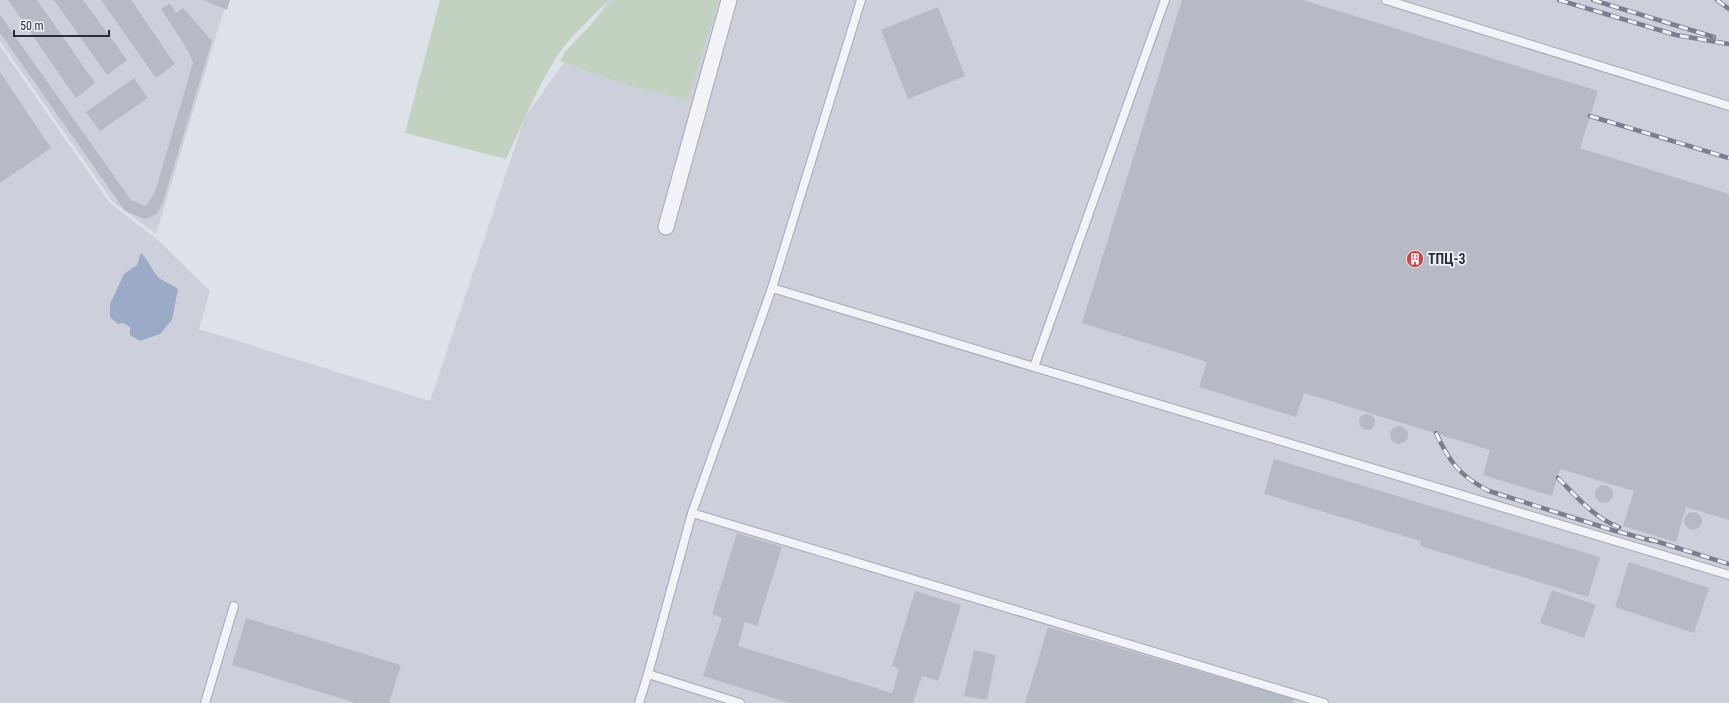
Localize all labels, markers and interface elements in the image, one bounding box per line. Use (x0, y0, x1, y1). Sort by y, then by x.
scale bar (14, 12, 109, 38)
text: 50 m (20, 19, 44, 33)
building icon: ТПЦ-3 (1405, 249, 1425, 269)
place label: ТПЦ-3 (1428, 251, 1466, 267)

